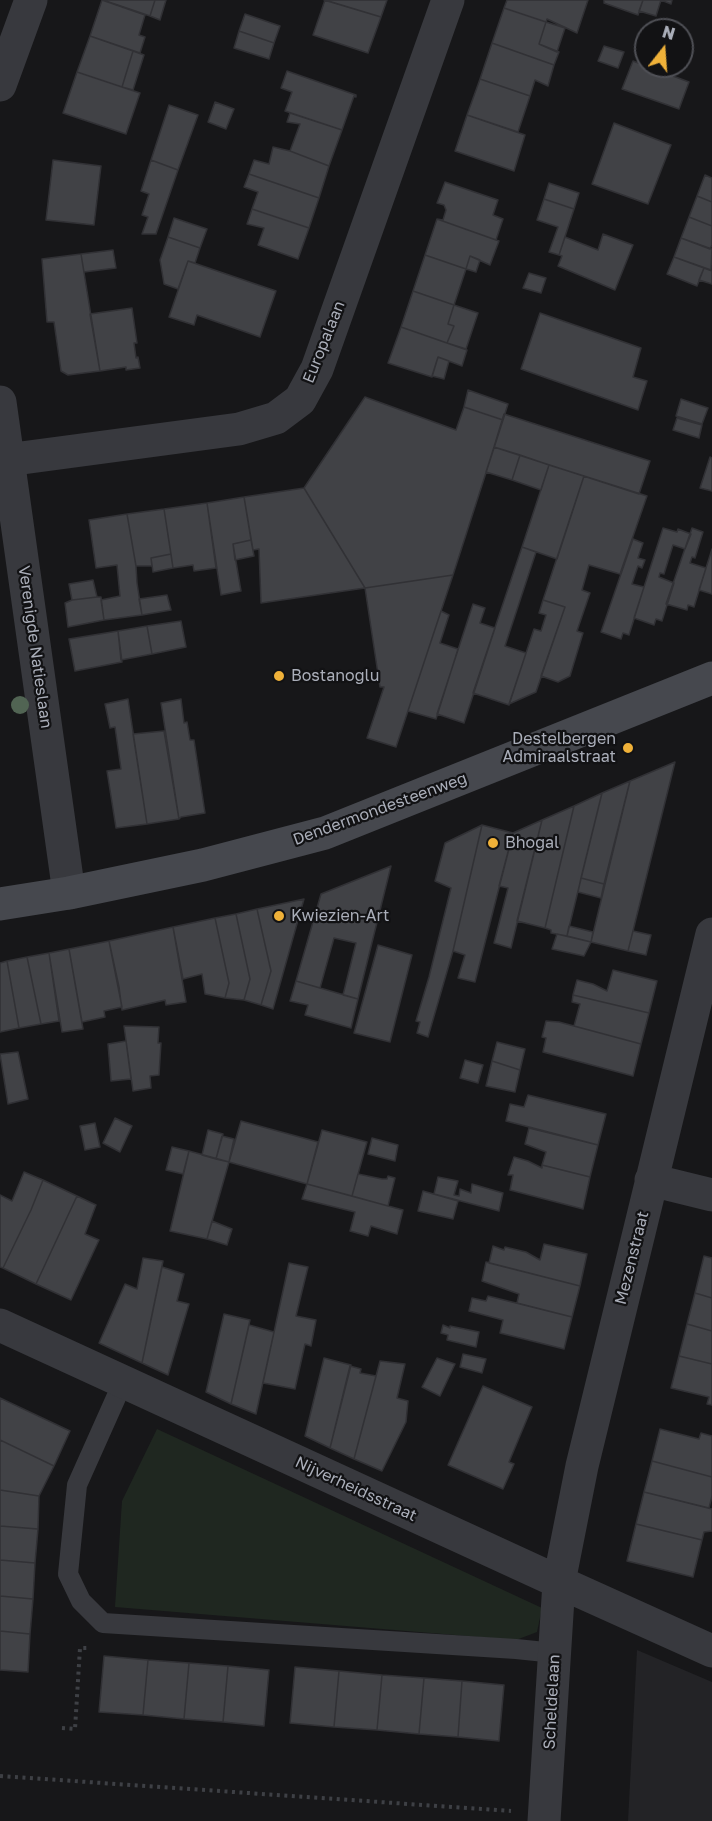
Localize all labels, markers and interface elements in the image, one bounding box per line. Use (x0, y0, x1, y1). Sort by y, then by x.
north arrow (634, 18, 694, 78)
text: N (660, 21, 677, 44)
street label: Europalaan (299, 298, 349, 386)
street label: Verenigde Natieslaan (14, 564, 56, 730)
place label: Bostanoglu (291, 666, 379, 686)
marker: Bostanoglu (272, 669, 286, 683)
place label: Destelbergen Admiraalstraat (503, 729, 616, 767)
marker: Destelbergen Admiraalstraat (621, 741, 635, 755)
street label: Dendermondesteenweg (291, 769, 469, 849)
place label: Bhogal (505, 833, 559, 853)
marker: Bhogal (486, 836, 500, 850)
place label: Kwiezien-Art (291, 906, 389, 926)
marker: Kwiezien-Art (272, 909, 286, 923)
street label: Mezenstraat (611, 1209, 653, 1307)
street label: Nijverheidsstraat (292, 1452, 420, 1526)
street label: Scheldelaan (540, 1654, 564, 1750)

